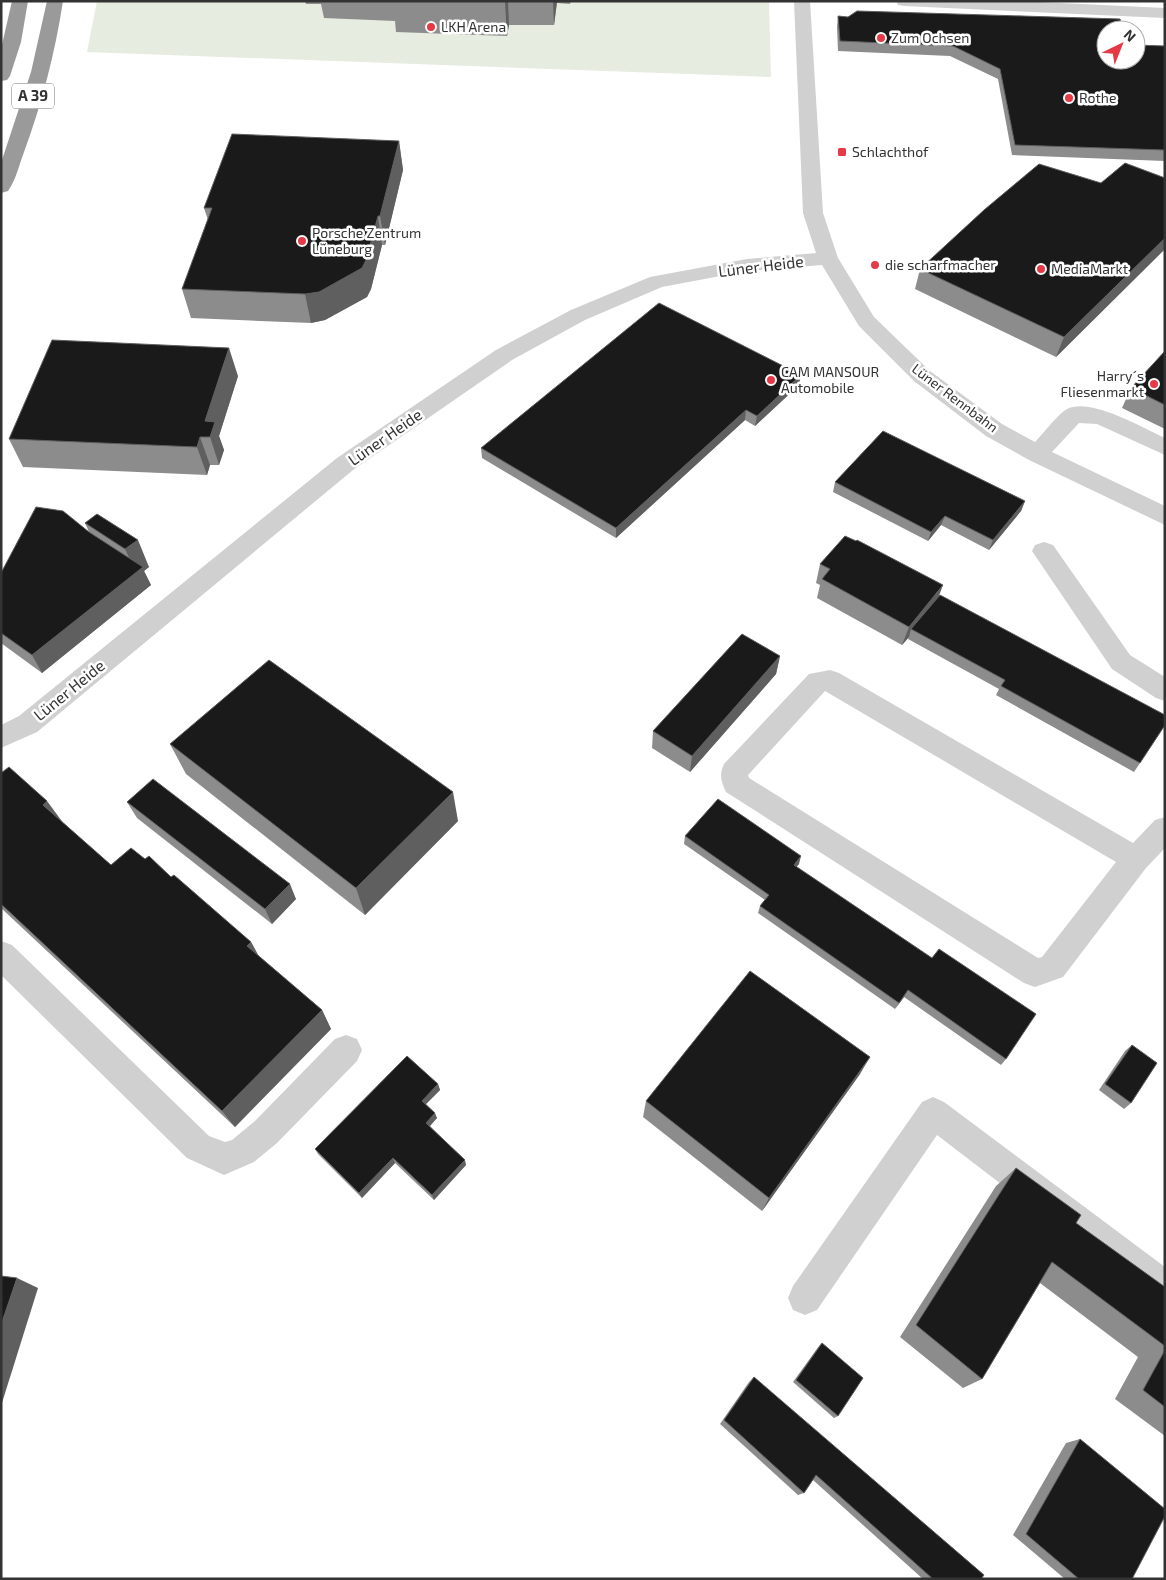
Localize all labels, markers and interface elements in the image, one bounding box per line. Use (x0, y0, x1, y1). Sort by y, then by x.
place label: LKH Arena (441, 18, 506, 35)
north arrow (1096, 20, 1146, 70)
marker: LKH Arena (425, 21, 437, 33)
text: N (1121, 25, 1140, 45)
place label: Zum Ochsen (891, 29, 969, 46)
marker: Zum Ochsen (875, 32, 887, 44)
road number: A 39 (12, 84, 54, 108)
place label: Rothe (1079, 89, 1117, 106)
marker: Rothe (1063, 92, 1075, 104)
place label: Schlachthof (852, 143, 929, 160)
marker: Schlachthof (836, 146, 848, 158)
place label: Porsche Zentrum Lüneburg (312, 224, 421, 257)
marker: Porsche Zentrum Lüneburg (296, 235, 308, 247)
street label: Lüner Heide (717, 251, 805, 280)
place label: die scharfmacher (885, 256, 996, 273)
marker: die scharfmacher (869, 259, 881, 271)
place label: MediaMarkt (1051, 260, 1128, 277)
marker: MediaMarkt (1035, 263, 1047, 275)
street label: Lüner Rennbahn (909, 360, 1002, 436)
place label: CAM MANSOUR Automobile (781, 363, 879, 396)
place label: Harry´s Fliesenmarkt (1061, 367, 1144, 400)
marker: CAM MANSOUR Automobile (765, 374, 777, 386)
marker: Harry´s Fliesenmarkt (1148, 378, 1160, 390)
street label: Lüner Heide (344, 404, 425, 469)
street label: Lüner Heide (29, 655, 108, 724)

